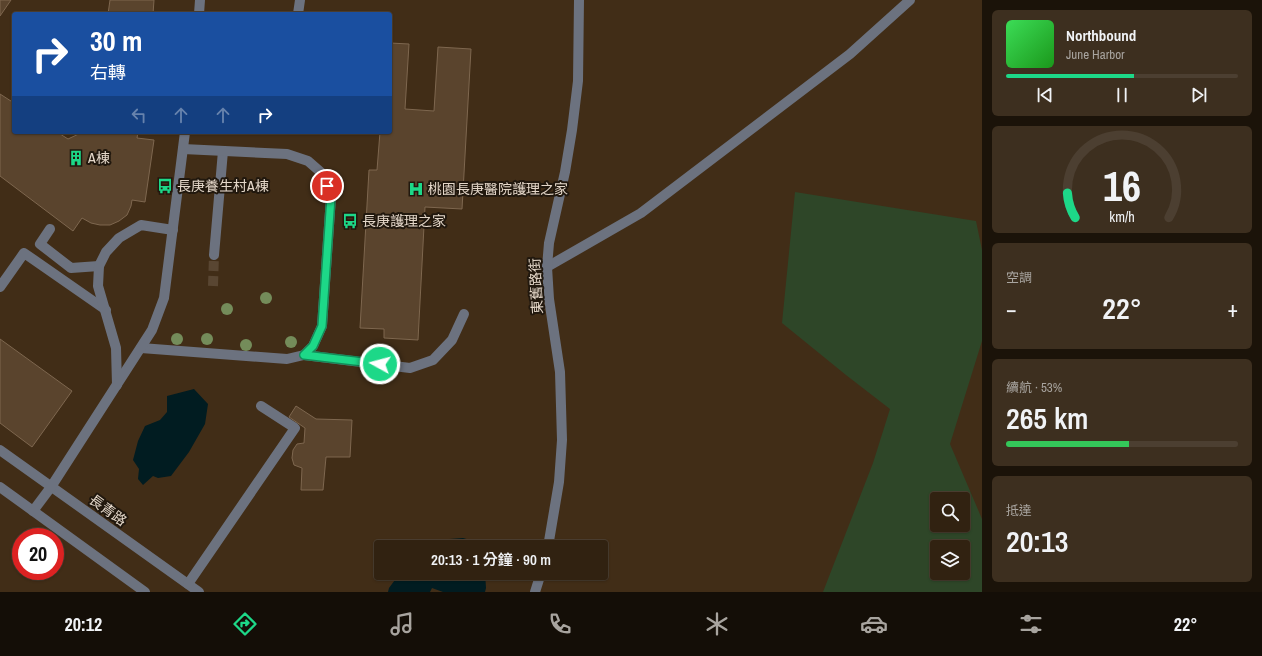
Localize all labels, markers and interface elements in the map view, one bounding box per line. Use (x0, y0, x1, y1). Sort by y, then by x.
text: 30 m (90, 22, 142, 60)
text: Northbound (1066, 25, 1136, 46)
icon: right (24, 28, 76, 80)
text: June Harbor (1066, 46, 1125, 63)
text: 右轉 (90, 60, 126, 85)
icon: previous (1034, 84, 1056, 106)
icon: pause (1111, 84, 1133, 106)
icon: next (1188, 84, 1210, 106)
icon: left (128, 104, 150, 126)
icon: ahead (170, 104, 192, 126)
icon: ahead (212, 104, 234, 126)
icon: right (254, 104, 276, 126)
building icon: A棟 (67, 149, 85, 167)
place label: A棟 (87, 149, 110, 167)
text: 16 (1103, 157, 1141, 213)
pin (310, 169, 344, 203)
icon: arrive (316, 175, 338, 197)
bus stop icon: 長庚養生村A棟 (156, 177, 174, 195)
place label: 長庚養生村A棟 (177, 177, 269, 195)
hospital icon: 桃園長庚醫院護理之家 (407, 180, 425, 198)
place label: 桃園長庚醫院護理之家 (428, 180, 568, 198)
text: km/h (1109, 206, 1135, 225)
bus stop icon: 長庚護理之家 (341, 212, 359, 230)
place label: 長庚護理之家 (362, 212, 446, 230)
street label: 東舊路街 (526, 258, 546, 314)
text: 空調 (1006, 269, 1032, 286)
text: 22° (1102, 288, 1142, 328)
text: − (1006, 294, 1017, 324)
text: + (1227, 294, 1238, 324)
position arrow (359, 343, 401, 385)
text: 續航 · 53% (1006, 379, 1062, 396)
text: 265 km (1006, 398, 1088, 438)
street label: 長青路 (86, 490, 130, 530)
map controls (930, 492, 970, 580)
button: search (930, 492, 970, 532)
text: 抵達 (1006, 502, 1032, 519)
text: 20:13 (1006, 521, 1068, 561)
speed limit sign: 20 (12, 528, 64, 580)
button: layers (930, 540, 970, 580)
text: 20:13 · 1 分鐘 · 90 m (431, 549, 551, 570)
icon: directions (231, 610, 259, 638)
icon: music (388, 610, 416, 638)
icon: phone (546, 610, 574, 638)
icon: climate (703, 610, 731, 638)
icon: car (860, 610, 888, 638)
icon: filters (1017, 610, 1045, 638)
text: 20:12 (65, 612, 102, 637)
text: 22° (1174, 612, 1197, 637)

